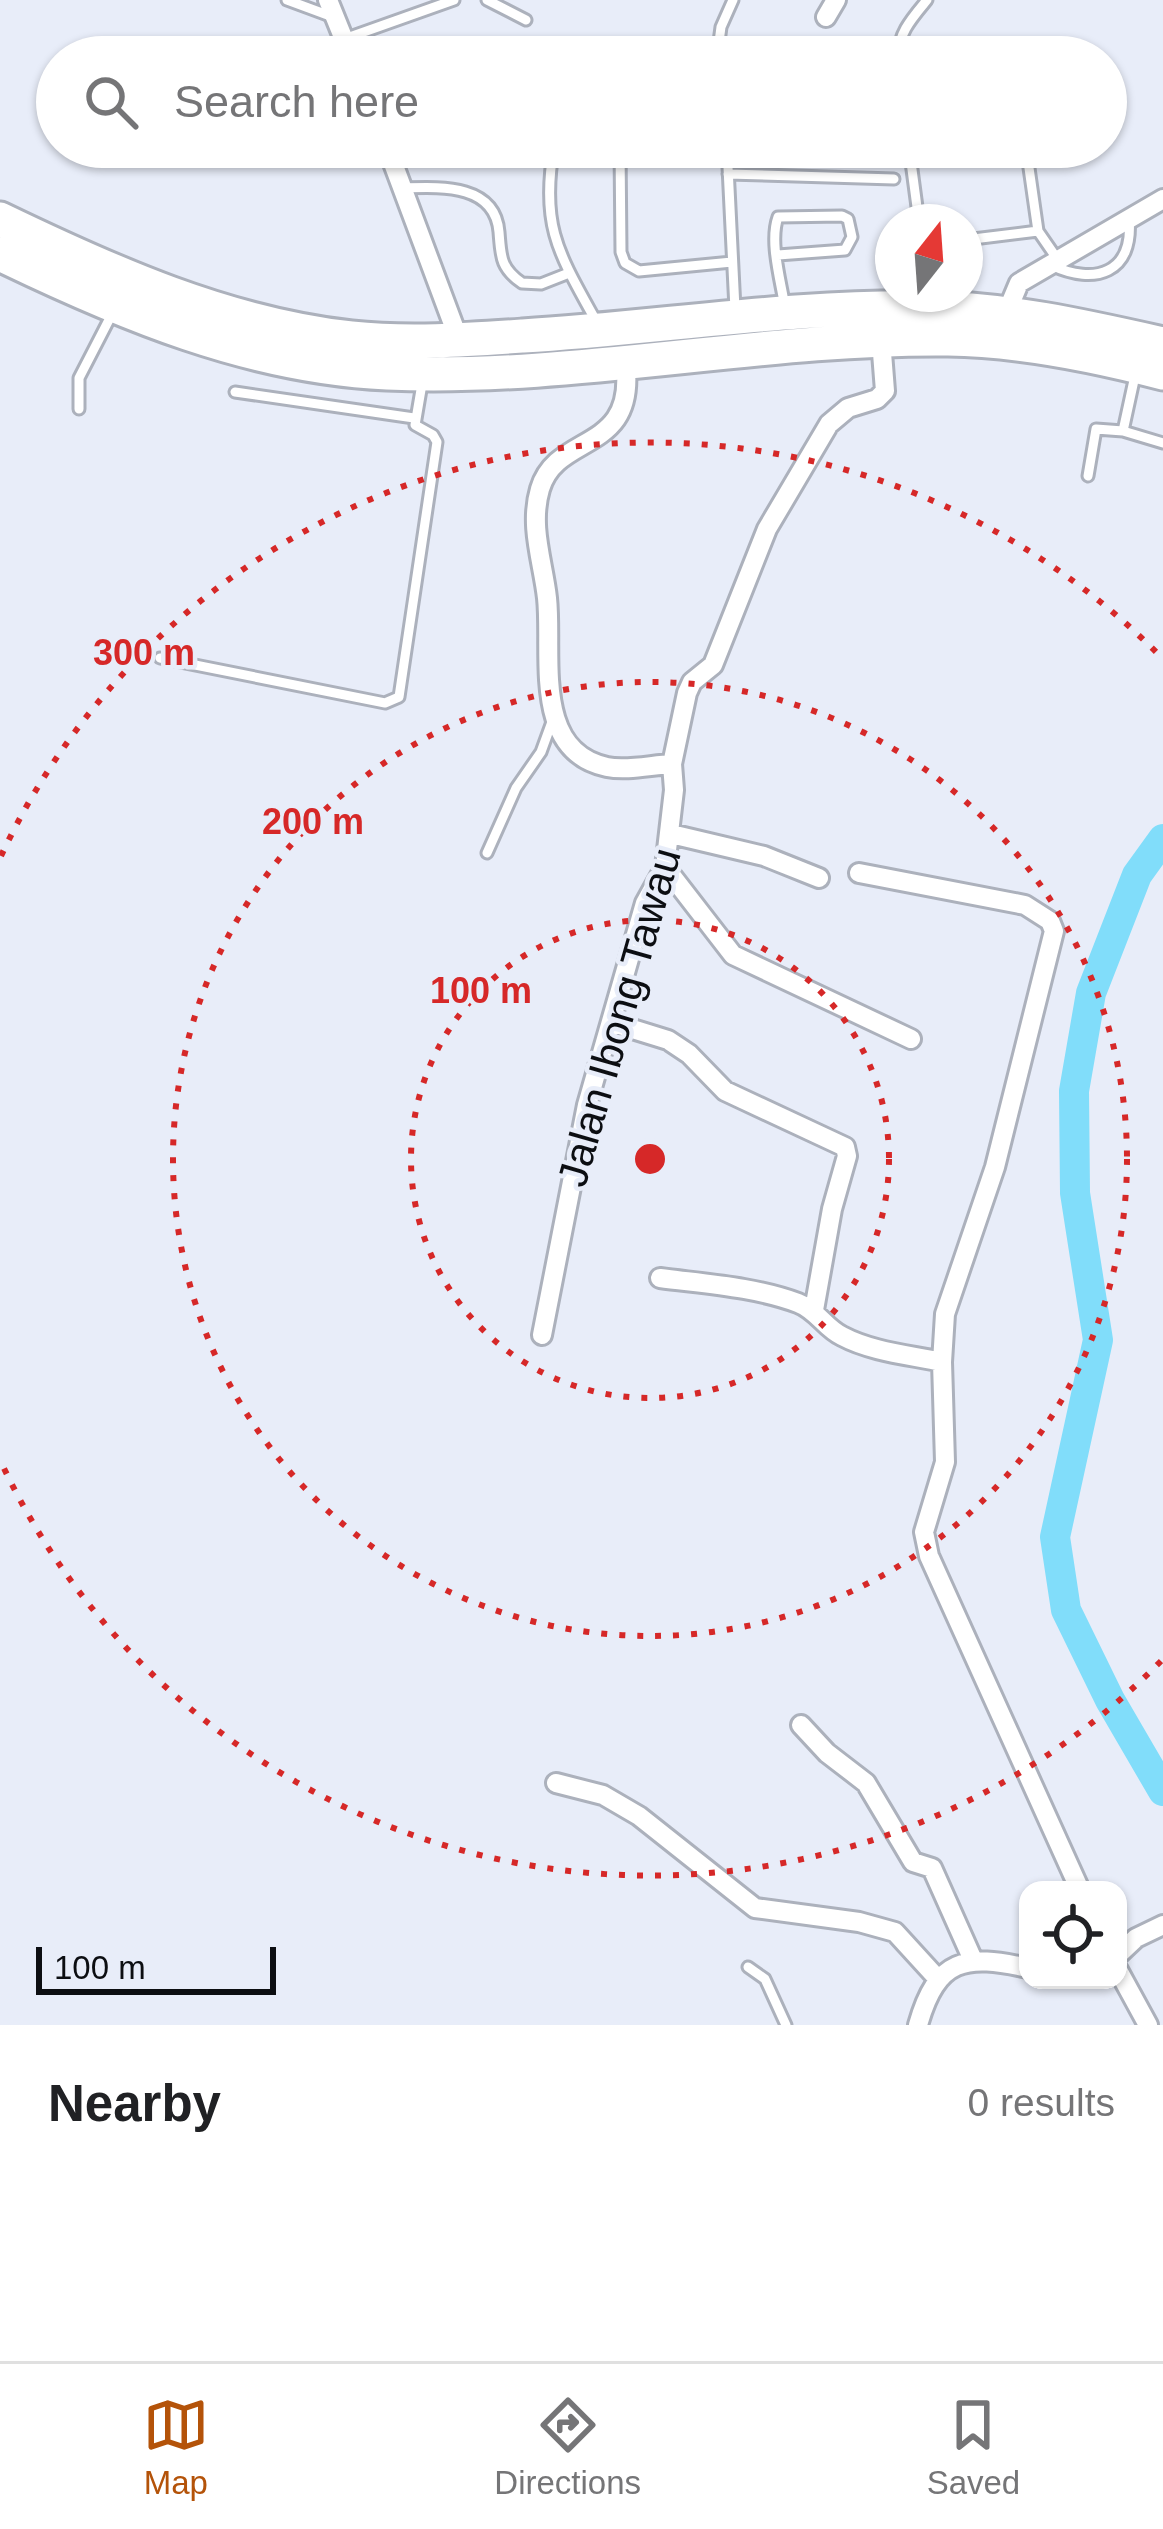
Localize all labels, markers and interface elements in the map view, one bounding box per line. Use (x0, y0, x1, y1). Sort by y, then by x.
search box (36, 36, 1127, 168)
icon: search (78, 69, 144, 135)
text: Search here (174, 76, 419, 127)
north arrow (875, 204, 983, 312)
text: 300 m (93, 632, 195, 673)
text: 200 m (262, 801, 364, 842)
street label: Jalan Ibong Tawau (548, 843, 690, 1191)
text: 100 m (430, 970, 532, 1011)
centre of rings (629, 1138, 671, 1180)
map controls (1019, 1881, 1127, 1989)
button: locate (1019, 1881, 1127, 1989)
scale bar (36, 1941, 276, 1994)
text: 100 m (54, 1949, 146, 1986)
text: Nearby (48, 2075, 221, 2132)
text: 0 results (968, 2081, 1115, 2124)
tab: Map (143, 2392, 209, 2502)
tab: Directions (494, 2392, 641, 2502)
tab: Saved (927, 2392, 1020, 2502)

